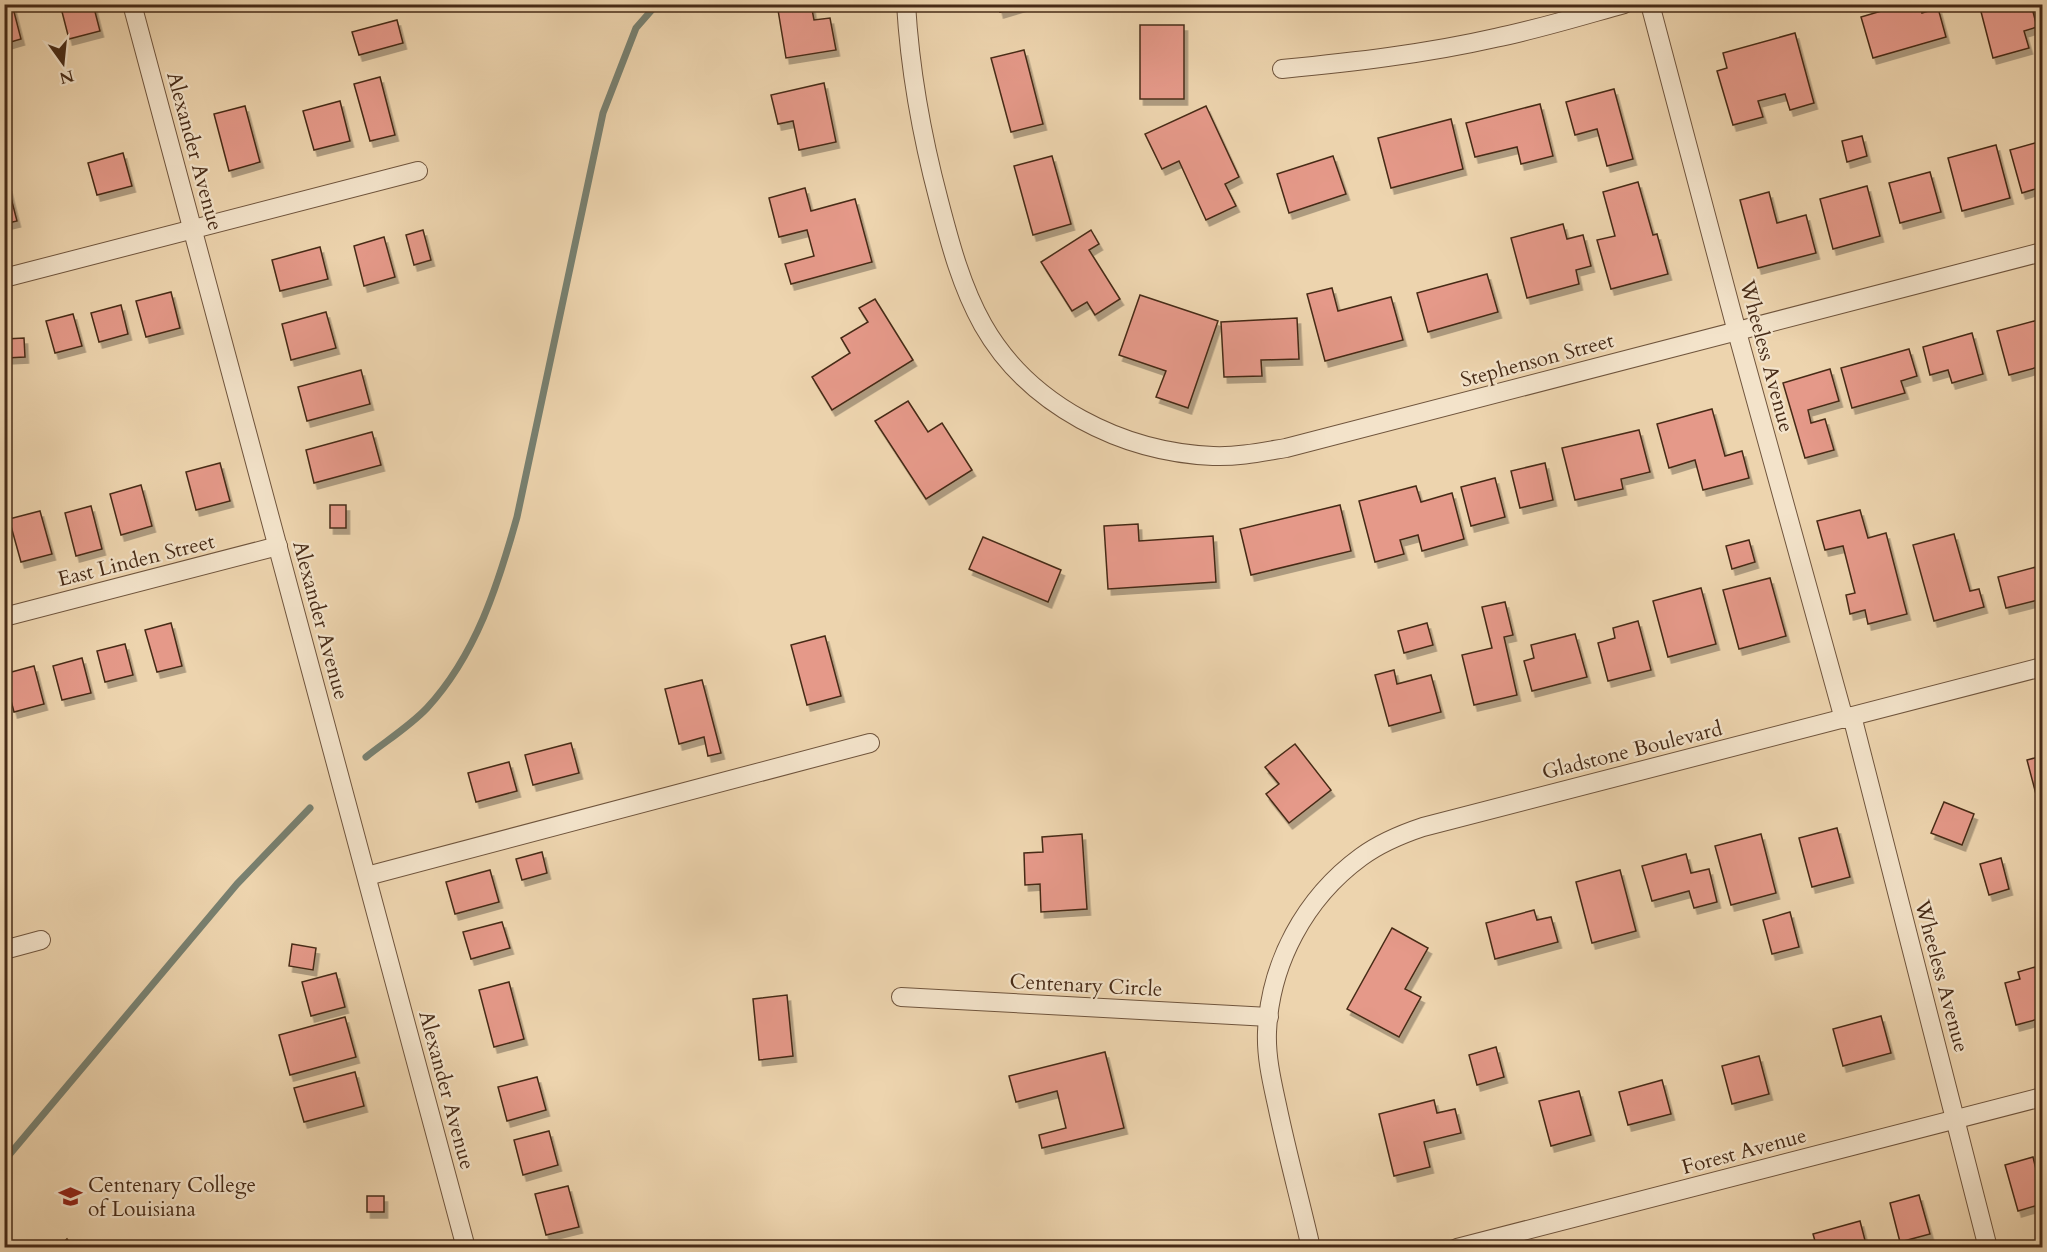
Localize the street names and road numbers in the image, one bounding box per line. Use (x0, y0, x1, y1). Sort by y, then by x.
street label: Alexander Avenue (159, 68, 230, 234)
street label: Wheeless Avenue (1732, 276, 1801, 435)
street label: Stephenson Street (1457, 326, 1617, 395)
street label: East Linden Street (55, 527, 218, 594)
street label: Alexander Avenue (285, 537, 356, 703)
street label: Gladstone Boulevard (1539, 714, 1725, 787)
street label: Wheeless Avenue (1907, 896, 1976, 1055)
street label: Centenary Circle (1009, 967, 1163, 1004)
street label: Alexander Avenue (411, 1007, 482, 1173)
street label: Forest Avenue (1679, 1121, 1810, 1182)

